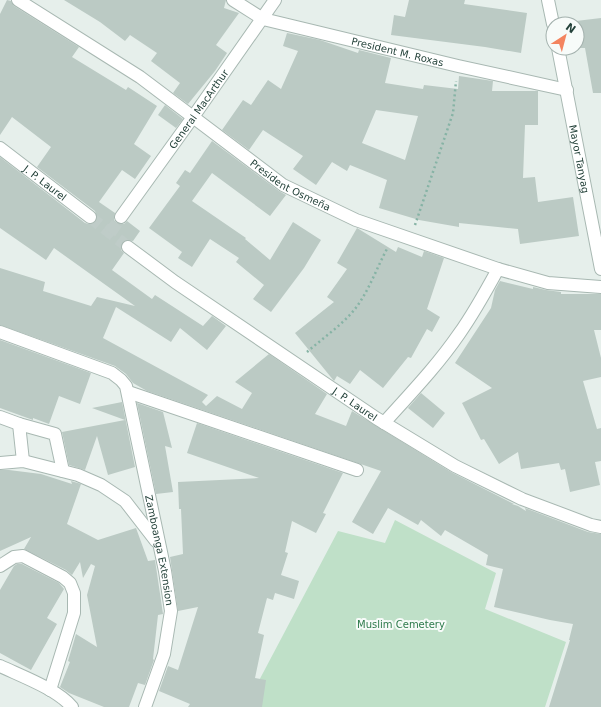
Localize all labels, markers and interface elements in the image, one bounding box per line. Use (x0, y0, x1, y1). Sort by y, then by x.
north arrow (545, 16, 585, 56)
text: N (563, 20, 578, 36)
street label: President M. Roxas (350, 36, 445, 68)
street label: General MacArthur (167, 67, 231, 151)
street label: Mayor Tanyag (567, 124, 591, 194)
street label: President Osmeña (248, 157, 332, 213)
street label: J. P. Laurel (21, 163, 69, 203)
street label: J. P. Laurel (330, 385, 379, 423)
street label: Zamboanga Extension (143, 494, 175, 606)
park label: Muslim Cemetery (357, 619, 445, 630)

